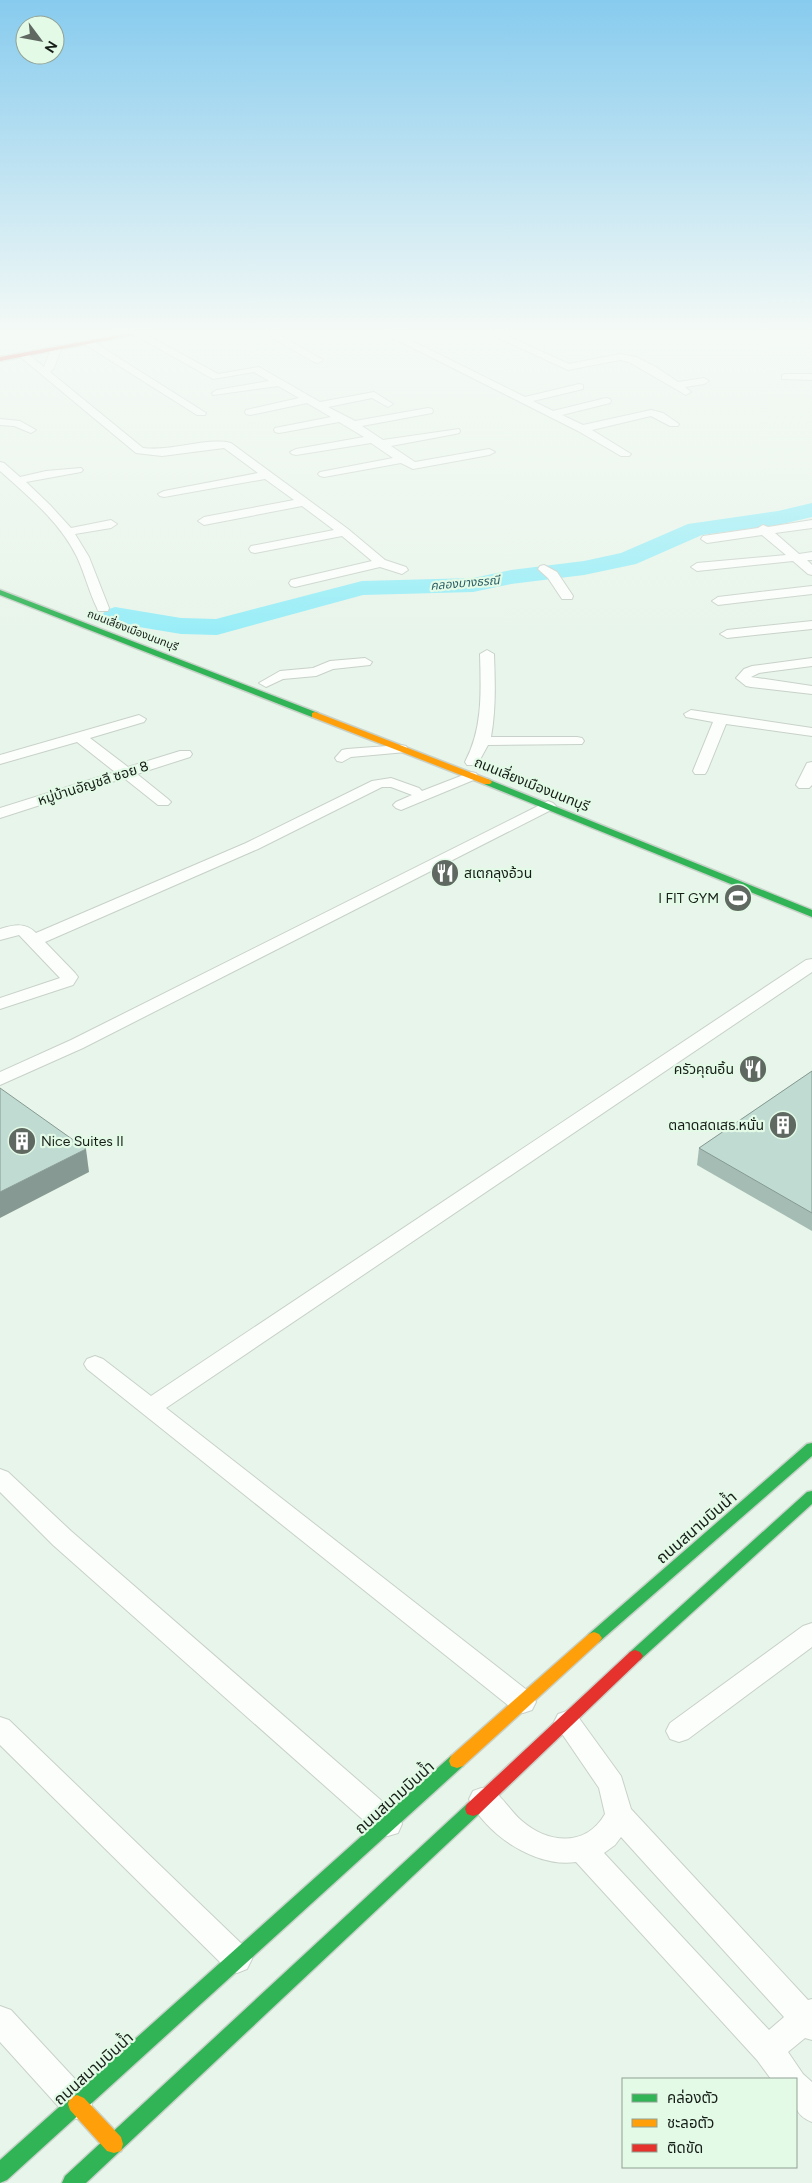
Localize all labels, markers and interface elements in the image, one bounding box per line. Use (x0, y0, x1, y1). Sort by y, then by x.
north arrow (15, 15, 65, 65)
text: N (41, 38, 61, 56)
water label: คลองบางธรณี (430, 573, 502, 593)
street label: ถนนเลี่ยงเมืองนนทบุรี (85, 605, 181, 654)
street label: ถนนเลี่ยงเมืองนนทบุรี (472, 752, 593, 815)
street label: หมู่บ้านอัญชลี ซอย 8 (36, 758, 151, 809)
restaurant icon: สเตกลุงอ้วน (430, 858, 460, 888)
place label: สเตกลุงอ้วน (464, 865, 532, 882)
sports icon: I FIT GYM (723, 883, 753, 913)
place label: I FIT GYM (658, 890, 719, 907)
restaurant icon: ครัวคุณอิ้น (738, 1054, 768, 1084)
place label: ครัวคุณอิ้น (674, 1060, 734, 1078)
building icon: ตลาดสดเสธ.หนั่น (768, 1110, 798, 1140)
place label: ตลาดสดเสธ.หนั่น (668, 1116, 764, 1134)
building icon: Nice Suites II (7, 1126, 37, 1156)
place label: Nice Suites II (41, 1133, 124, 1150)
street label: ถนนสนามบินน้ำ (651, 1486, 740, 1567)
street label: ถนนสนามบินน้ำ (349, 1755, 438, 1838)
street label: ถนนสนามบินน้ำ (48, 2026, 137, 2109)
legend (622, 2078, 797, 2168)
text: คล่องตัว (667, 2089, 718, 2107)
text: ชะลอตัว (667, 2114, 714, 2132)
text: ติดขัด (667, 2139, 703, 2157)

